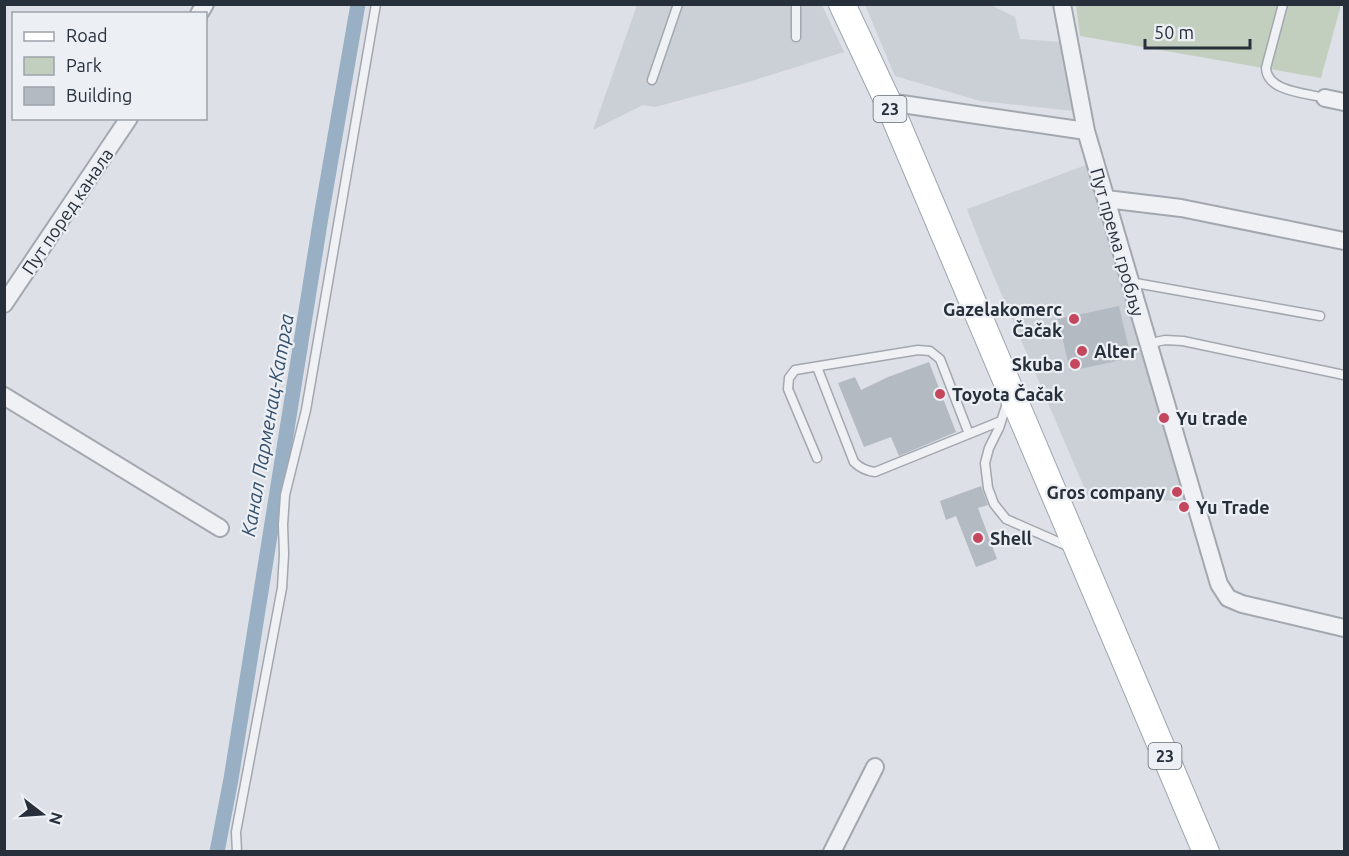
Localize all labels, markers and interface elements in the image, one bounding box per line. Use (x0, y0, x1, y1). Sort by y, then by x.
legend (12, 12, 207, 120)
scale bar (1145, 12, 1250, 50)
text: 50 m (1154, 22, 1194, 42)
text: Road (66, 25, 108, 45)
text: Park (66, 55, 102, 75)
text: Building (66, 85, 132, 105)
road number: 23 (874, 96, 906, 122)
street label: Пут поред канала (17, 144, 117, 278)
street label: Пут према гробљу (1087, 165, 1149, 319)
place label: Gazelakomerc Čačak (943, 299, 1062, 340)
water label: Канал Парменац-Катрга (236, 312, 298, 538)
marker: Gazelakomerc Čačak (1067, 312, 1081, 326)
place label: Alter (1094, 341, 1138, 361)
marker: Alter (1075, 344, 1089, 358)
place label: Skuba (1012, 354, 1063, 374)
marker: Skuba (1068, 357, 1082, 371)
place label: Toyota Čačak (952, 383, 1064, 404)
marker: Toyota Čačak (933, 387, 947, 401)
place label: Yu trade (1176, 408, 1248, 428)
marker: Yu trade (1157, 411, 1171, 425)
place label: Gros company (1046, 482, 1165, 502)
marker: Gros company (1170, 485, 1184, 499)
place label: Yu Trade (1196, 497, 1270, 517)
marker: Yu Trade (1177, 500, 1191, 514)
place label: Shell (990, 528, 1033, 548)
marker: Shell (971, 531, 985, 545)
road number: 23 (1148, 743, 1182, 769)
north arrow (12, 784, 72, 844)
text: N (46, 810, 67, 827)

